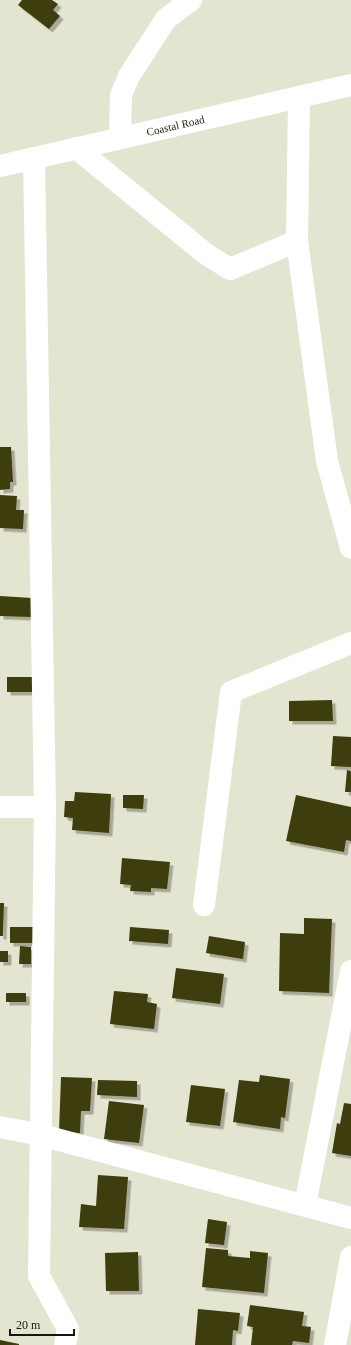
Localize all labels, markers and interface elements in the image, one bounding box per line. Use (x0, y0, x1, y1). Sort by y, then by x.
street label: Coastal Road (145, 113, 206, 138)
scale bar (10, 1311, 74, 1337)
text: 20 m (16, 1318, 41, 1332)

